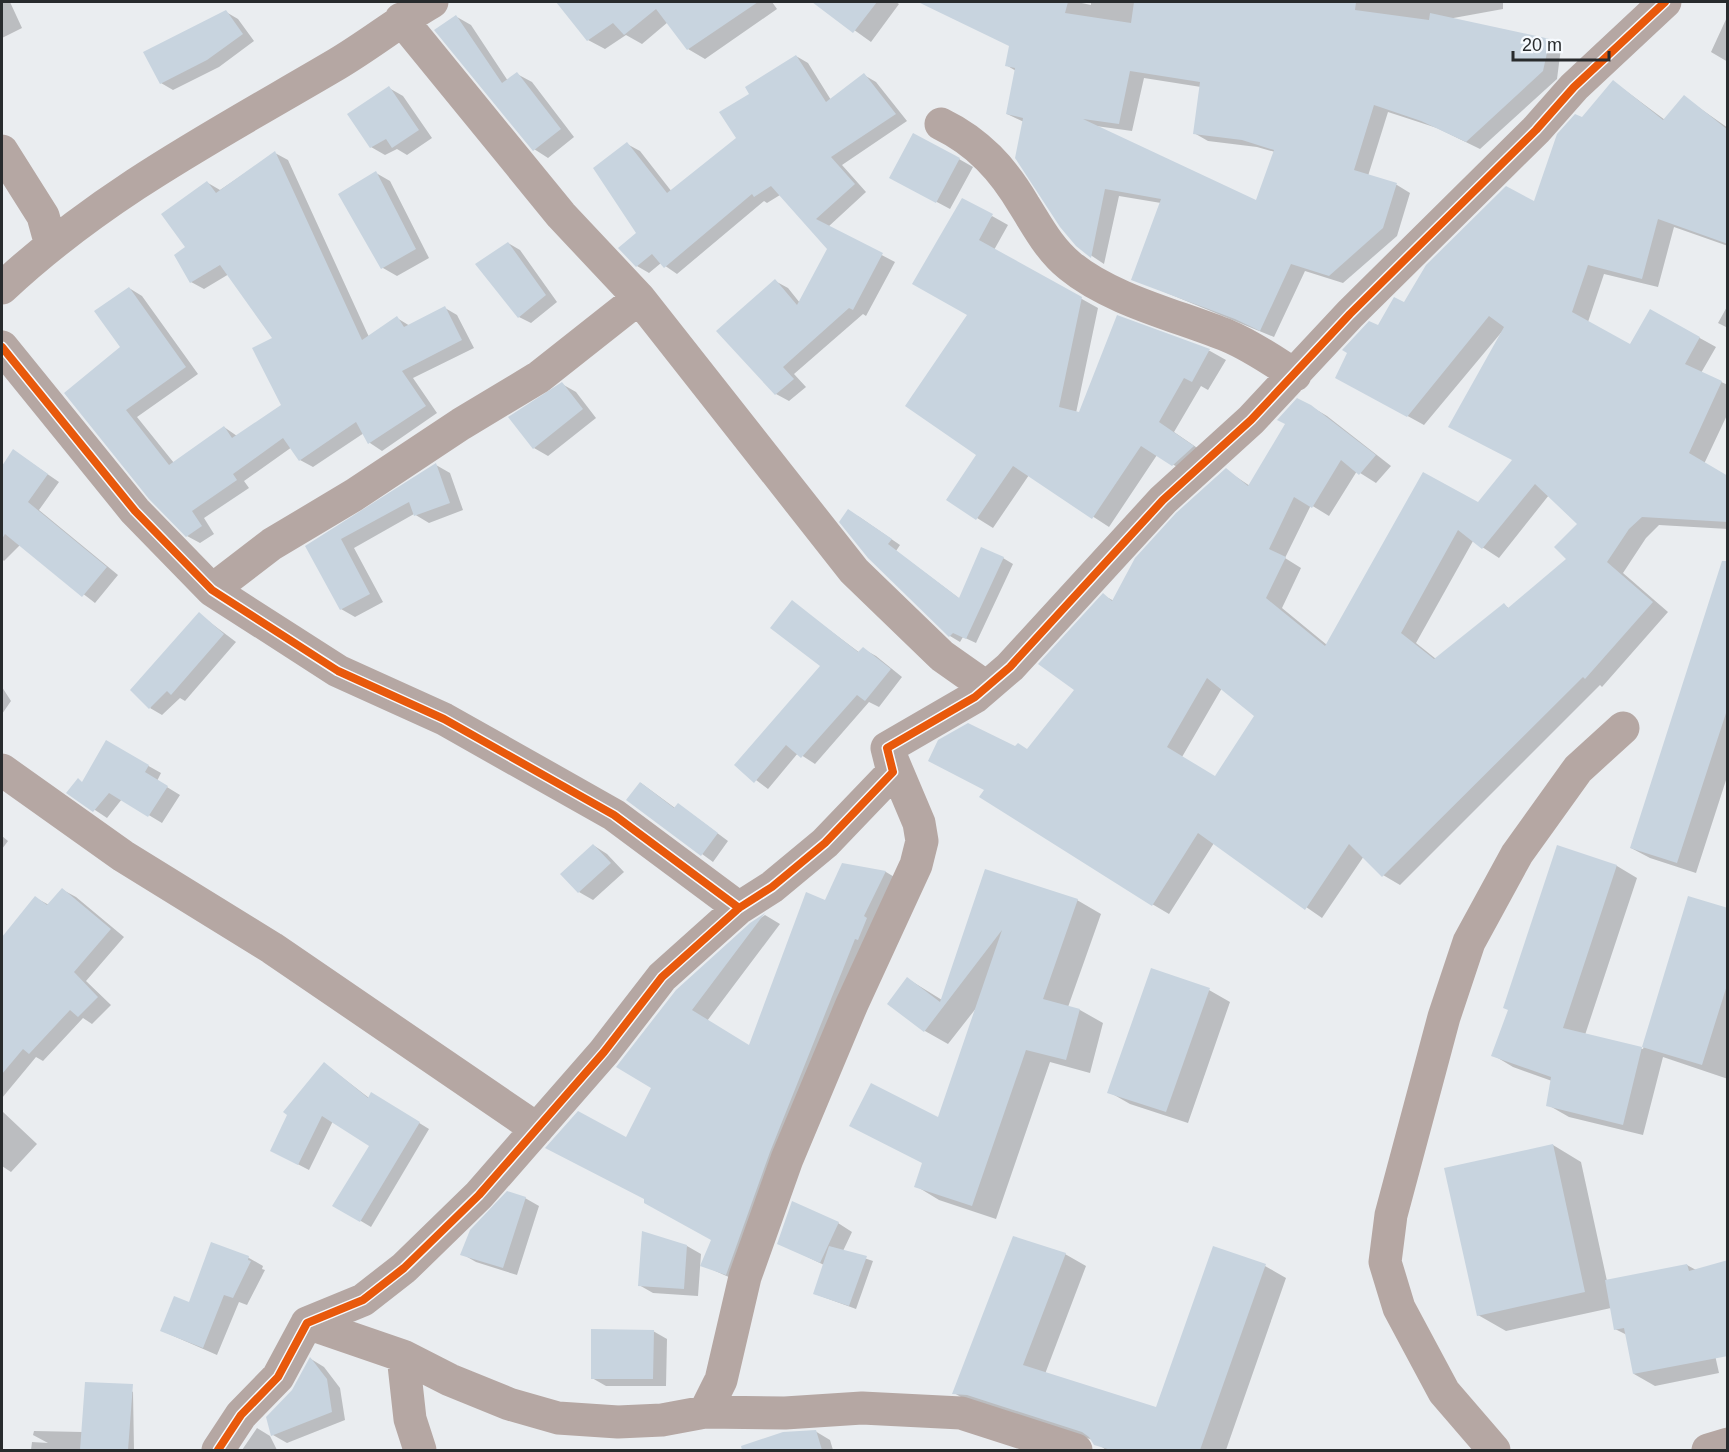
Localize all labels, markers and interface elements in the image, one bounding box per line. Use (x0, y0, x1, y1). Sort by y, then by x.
scale bar (1513, 24, 1609, 62)
text: 20 m (1522, 35, 1562, 55)

